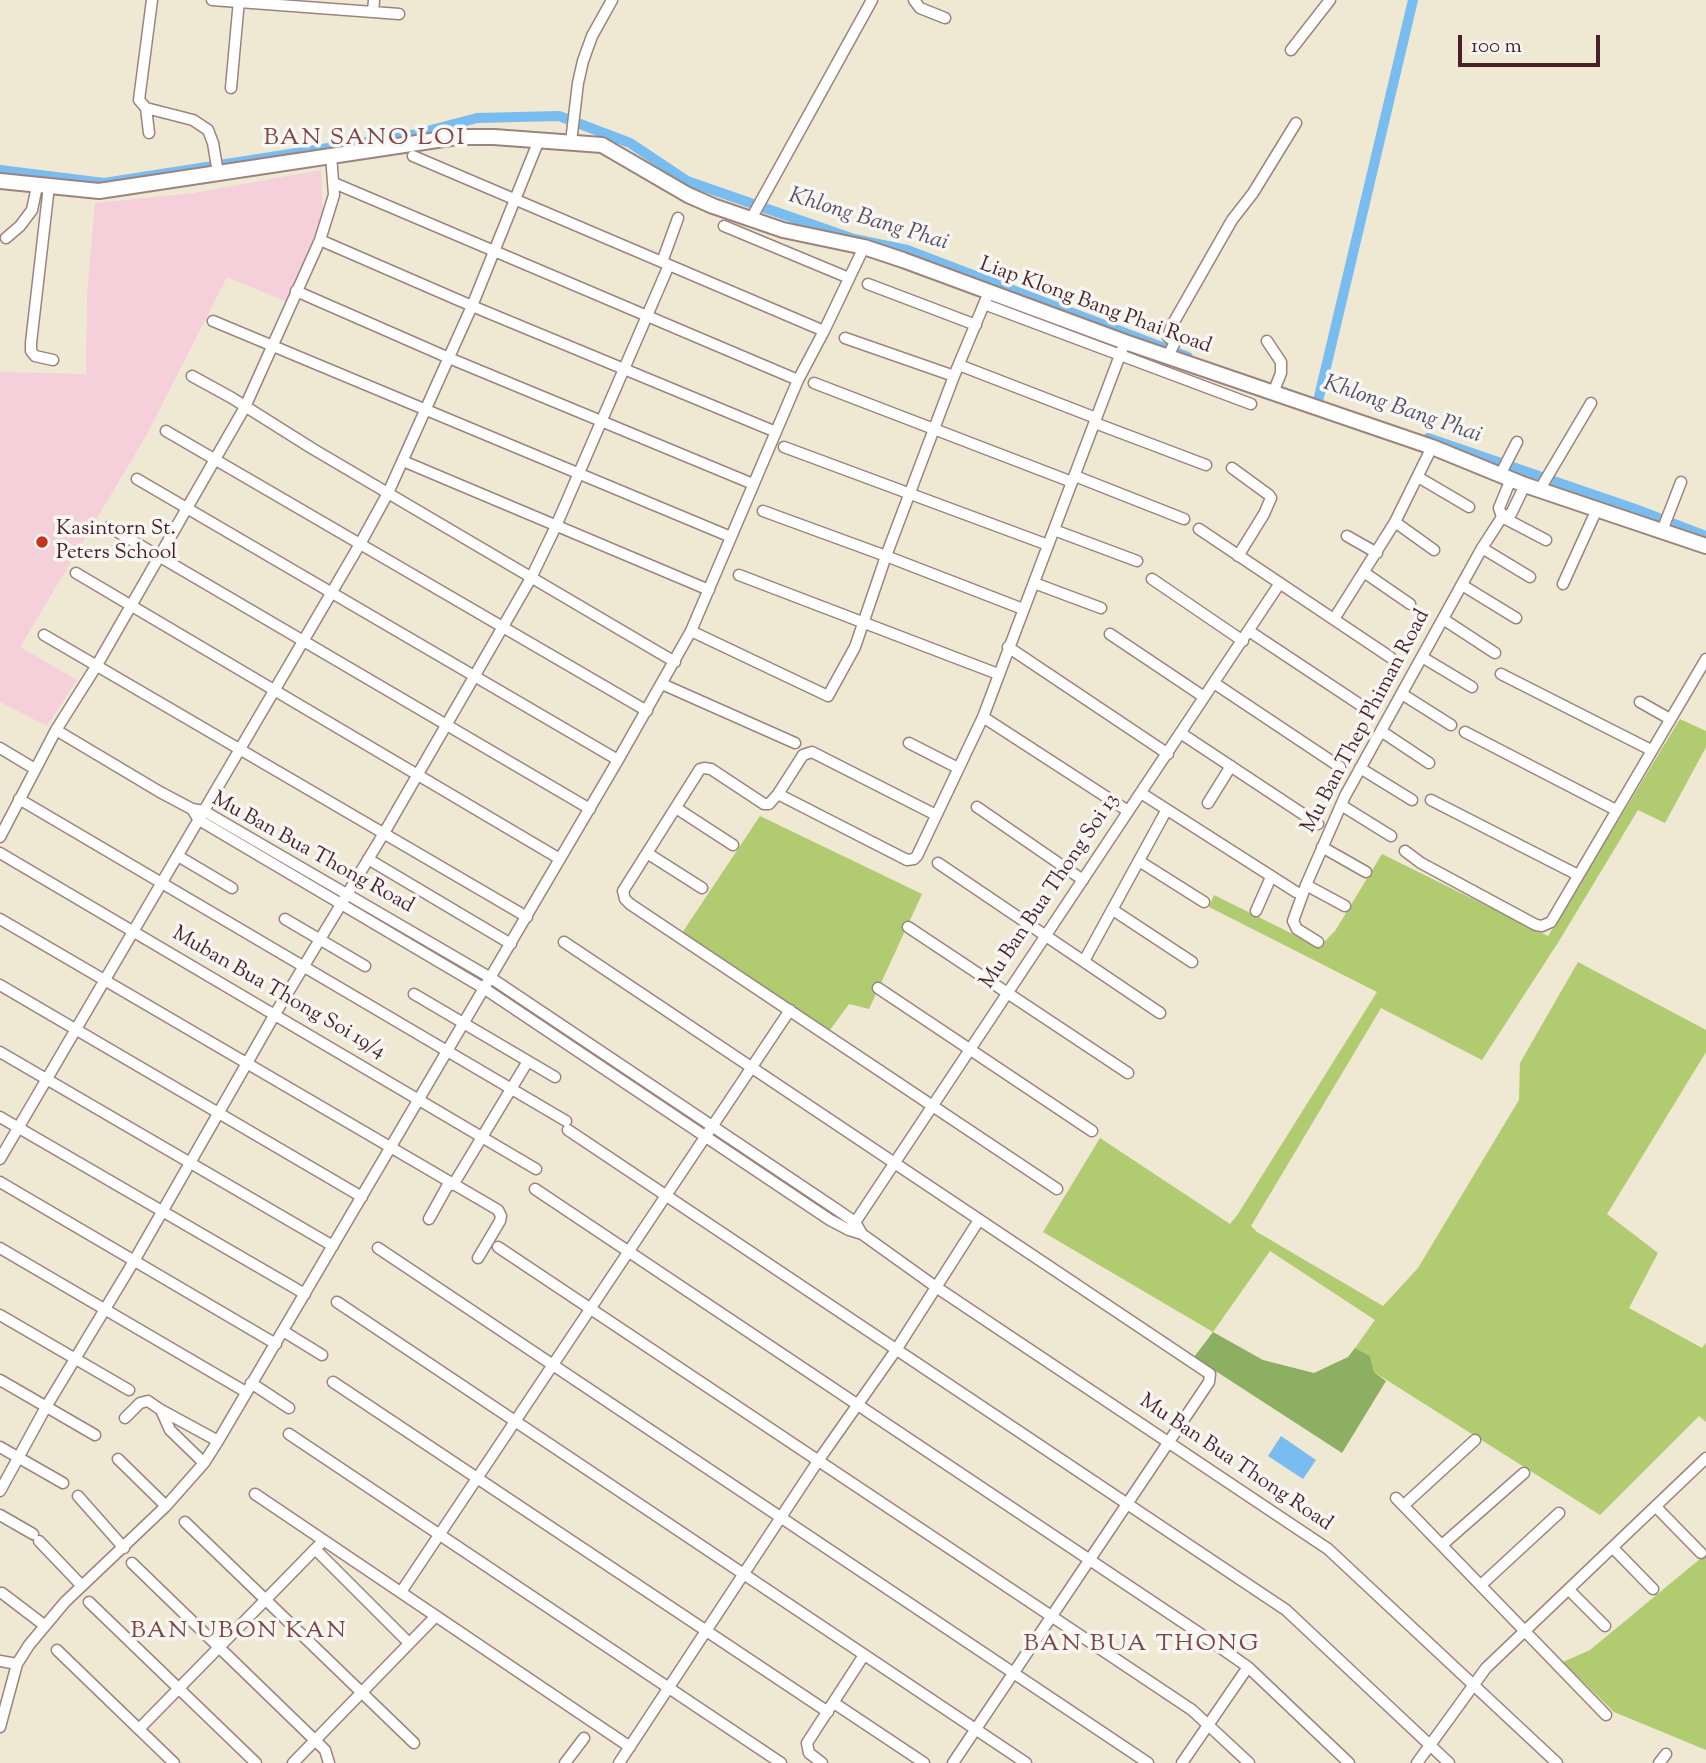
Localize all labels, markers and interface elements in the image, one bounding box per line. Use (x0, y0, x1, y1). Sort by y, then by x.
scale bar (1461, 21, 1603, 65)
text: 100 m (1471, 32, 1522, 62)
district label: BAN SANO LOI (265, 126, 465, 154)
water label: Khlong Bang Phai (785, 184, 951, 258)
street label: Liap Klong Bang Phai Road (976, 253, 1214, 361)
water label: Khlong Bang Phai (1319, 371, 1485, 451)
place label: Kasintorn St. Peters School (56, 517, 177, 567)
marker: Kasintorn St. Peters School (34, 534, 50, 550)
street label: Mu Ban Thep Phiman Road (1297, 606, 1437, 838)
street label: Mu Ban Bua Thong Road (206, 788, 418, 920)
street label: Mu Ban Bua Thong Soi 13 (976, 790, 1126, 994)
street label: Muban Bua Thong Soi 19/4 (167, 923, 389, 1065)
street label: Mu Ban Bua Thong Road (1134, 1390, 1336, 1538)
district label: BAN UBON KAN (132, 1619, 346, 1647)
district label: BAN BUA THONG (1025, 1632, 1259, 1660)

